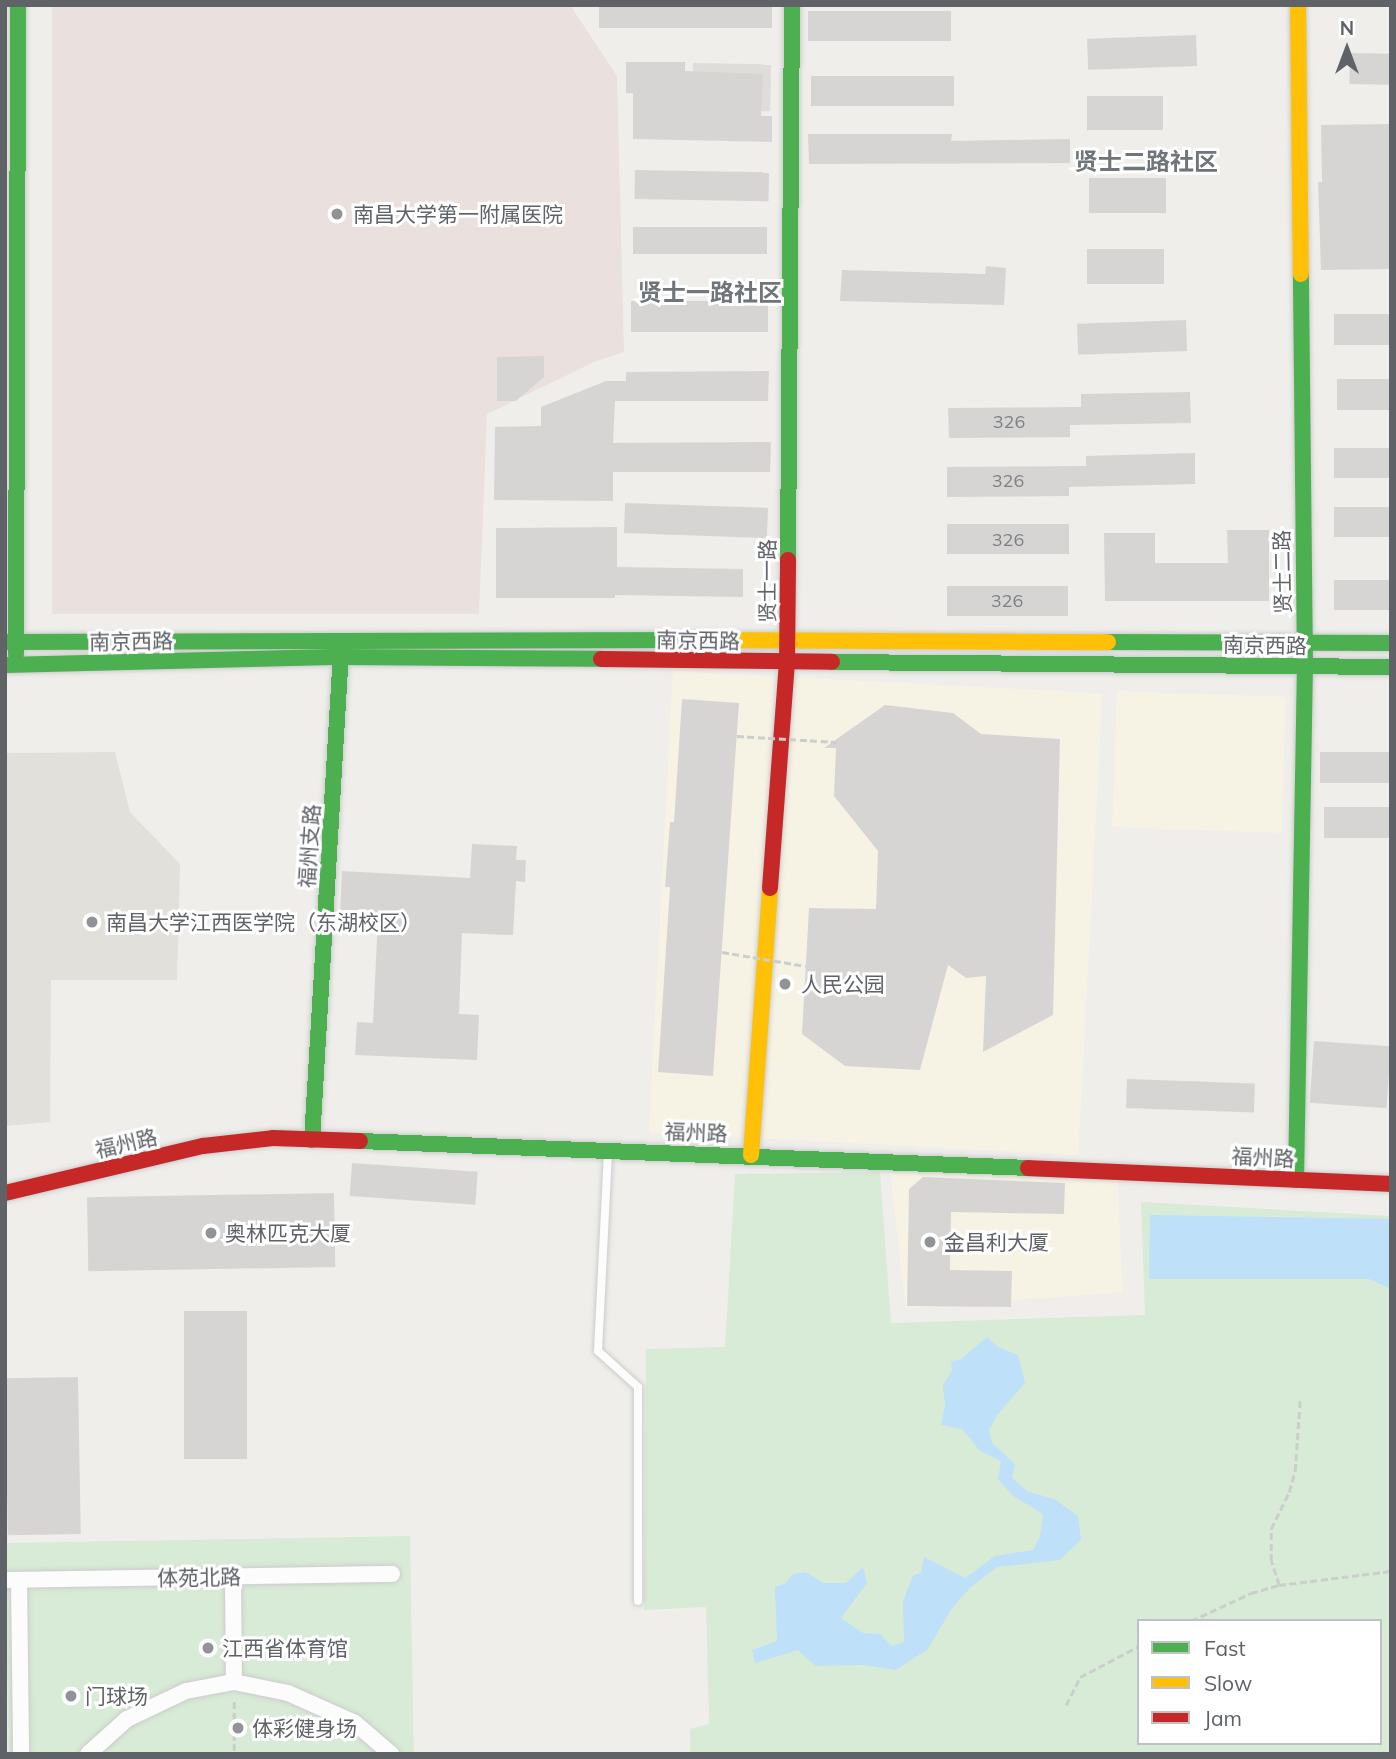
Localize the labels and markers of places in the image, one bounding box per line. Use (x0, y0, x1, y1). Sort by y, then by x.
place label: 南昌大学第一附属医院 (353, 201, 563, 227)
marker: 南昌大学第一附属医院 (327, 204, 347, 224)
place label: 南昌大学江西医学院（东湖校区） (106, 909, 421, 935)
marker: 南昌大学江西医学院（东湖校区） (84, 914, 100, 930)
place label: 人民公园 (801, 971, 885, 997)
marker: 人民公园 (775, 974, 795, 994)
place label: 奥林匹克大厦 (225, 1220, 351, 1246)
marker: 奥林匹克大厦 (203, 1225, 219, 1241)
place label: 金昌利大厦 (944, 1229, 1049, 1255)
marker: 金昌利大厦 (922, 1234, 938, 1250)
place label: 江西省体育馆 (222, 1635, 348, 1661)
marker: 江西省体育馆 (200, 1640, 216, 1656)
place label: 门球场 (85, 1683, 148, 1709)
marker: 门球场 (63, 1688, 79, 1704)
place label: 体彩健身场 (252, 1715, 357, 1741)
marker: 体彩健身场 (230, 1720, 246, 1736)

